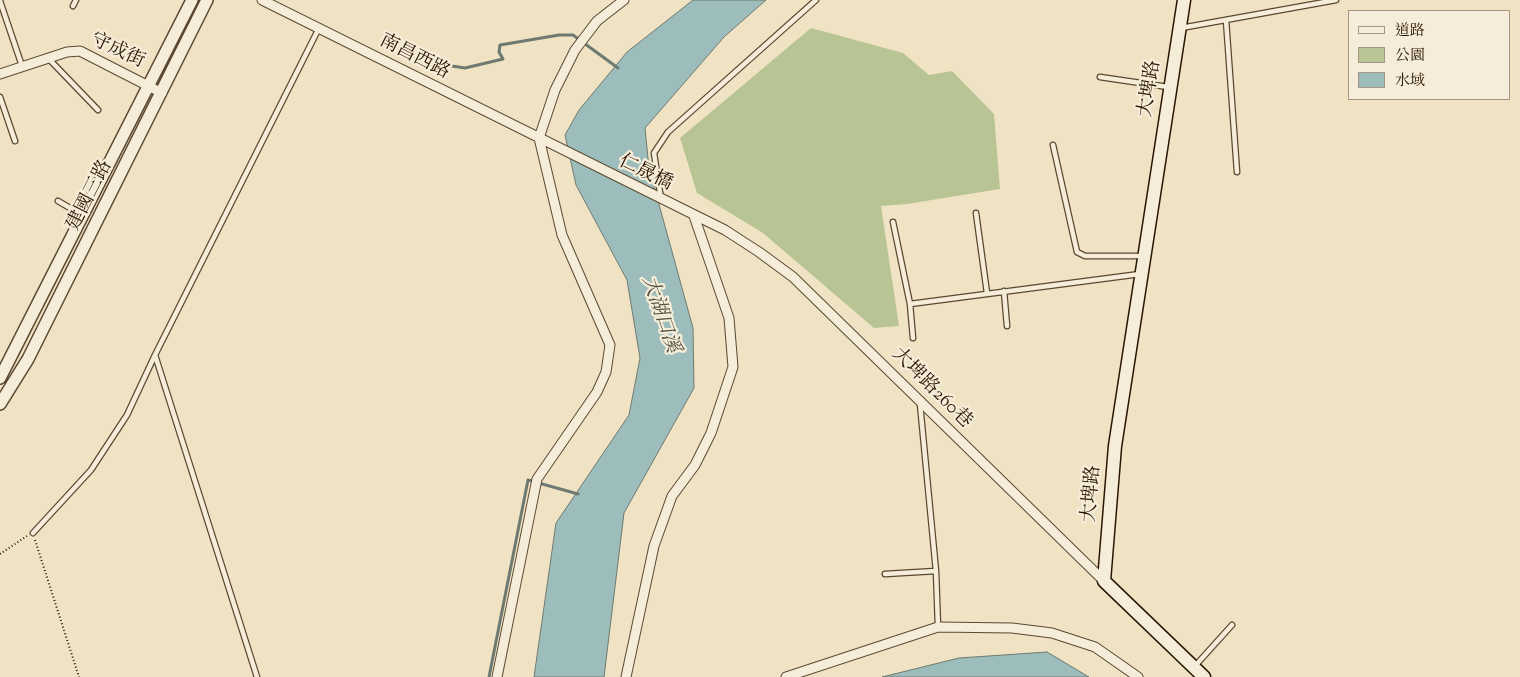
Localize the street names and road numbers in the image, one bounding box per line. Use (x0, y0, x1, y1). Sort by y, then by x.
street label: 守成街 (86, 30, 148, 74)
street label: 南昌西路 (375, 31, 453, 85)
street label: 大埤路 (1135, 59, 1167, 119)
street label: 仁晟橋 (614, 151, 676, 197)
street label: 建國三路 (64, 157, 118, 235)
street label: 大埤路260巷 (886, 344, 976, 434)
street label: 大埤路 (1079, 465, 1107, 523)

